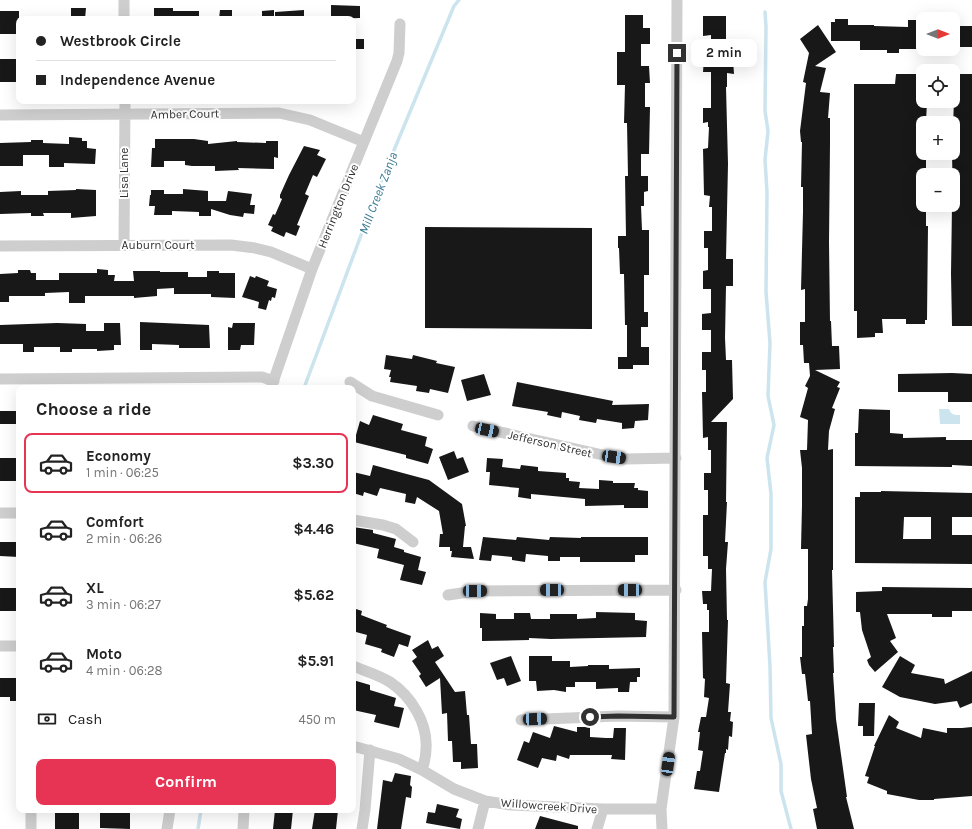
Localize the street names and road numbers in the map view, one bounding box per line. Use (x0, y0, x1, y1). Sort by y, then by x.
street label: Amber Court (151, 106, 220, 122)
street label: Lisa Lane (117, 148, 131, 198)
street label: Herrington Drive (315, 162, 361, 250)
street label: Auburn Court (122, 238, 195, 252)
street label: Jefferson Street (507, 428, 594, 461)
street label: Willowcreek Drive (500, 796, 598, 816)

